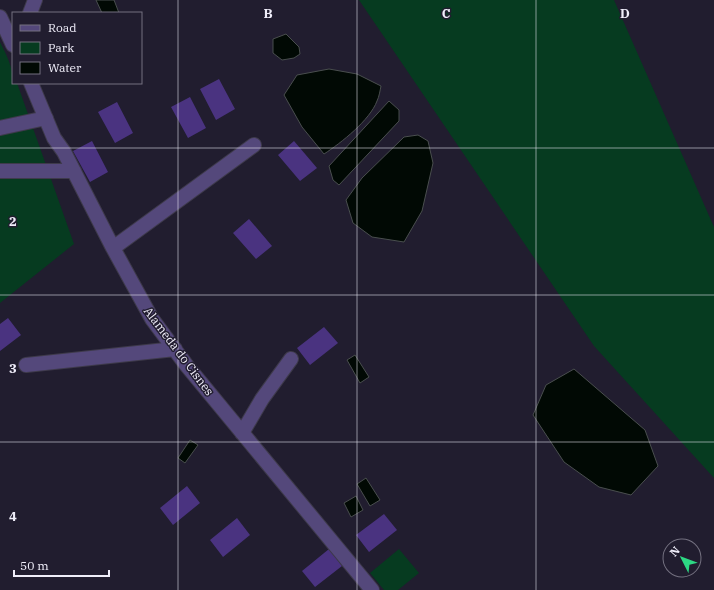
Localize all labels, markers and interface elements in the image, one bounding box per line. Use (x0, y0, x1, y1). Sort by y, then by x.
text: B (263, 5, 273, 22)
text: C (442, 5, 451, 22)
text: D (620, 5, 630, 22)
legend (12, 12, 142, 84)
text: Road (48, 20, 77, 35)
text: Park (48, 40, 74, 55)
text: Water (48, 60, 82, 75)
text: 2 (9, 213, 17, 230)
street label: Alameda do Cisnes (141, 304, 217, 398)
text: 3 (9, 360, 17, 377)
text: 4 (9, 508, 17, 525)
north arrow (662, 538, 702, 578)
text: N (666, 543, 683, 559)
scale bar (14, 552, 109, 578)
text: 50 m (20, 558, 49, 573)

